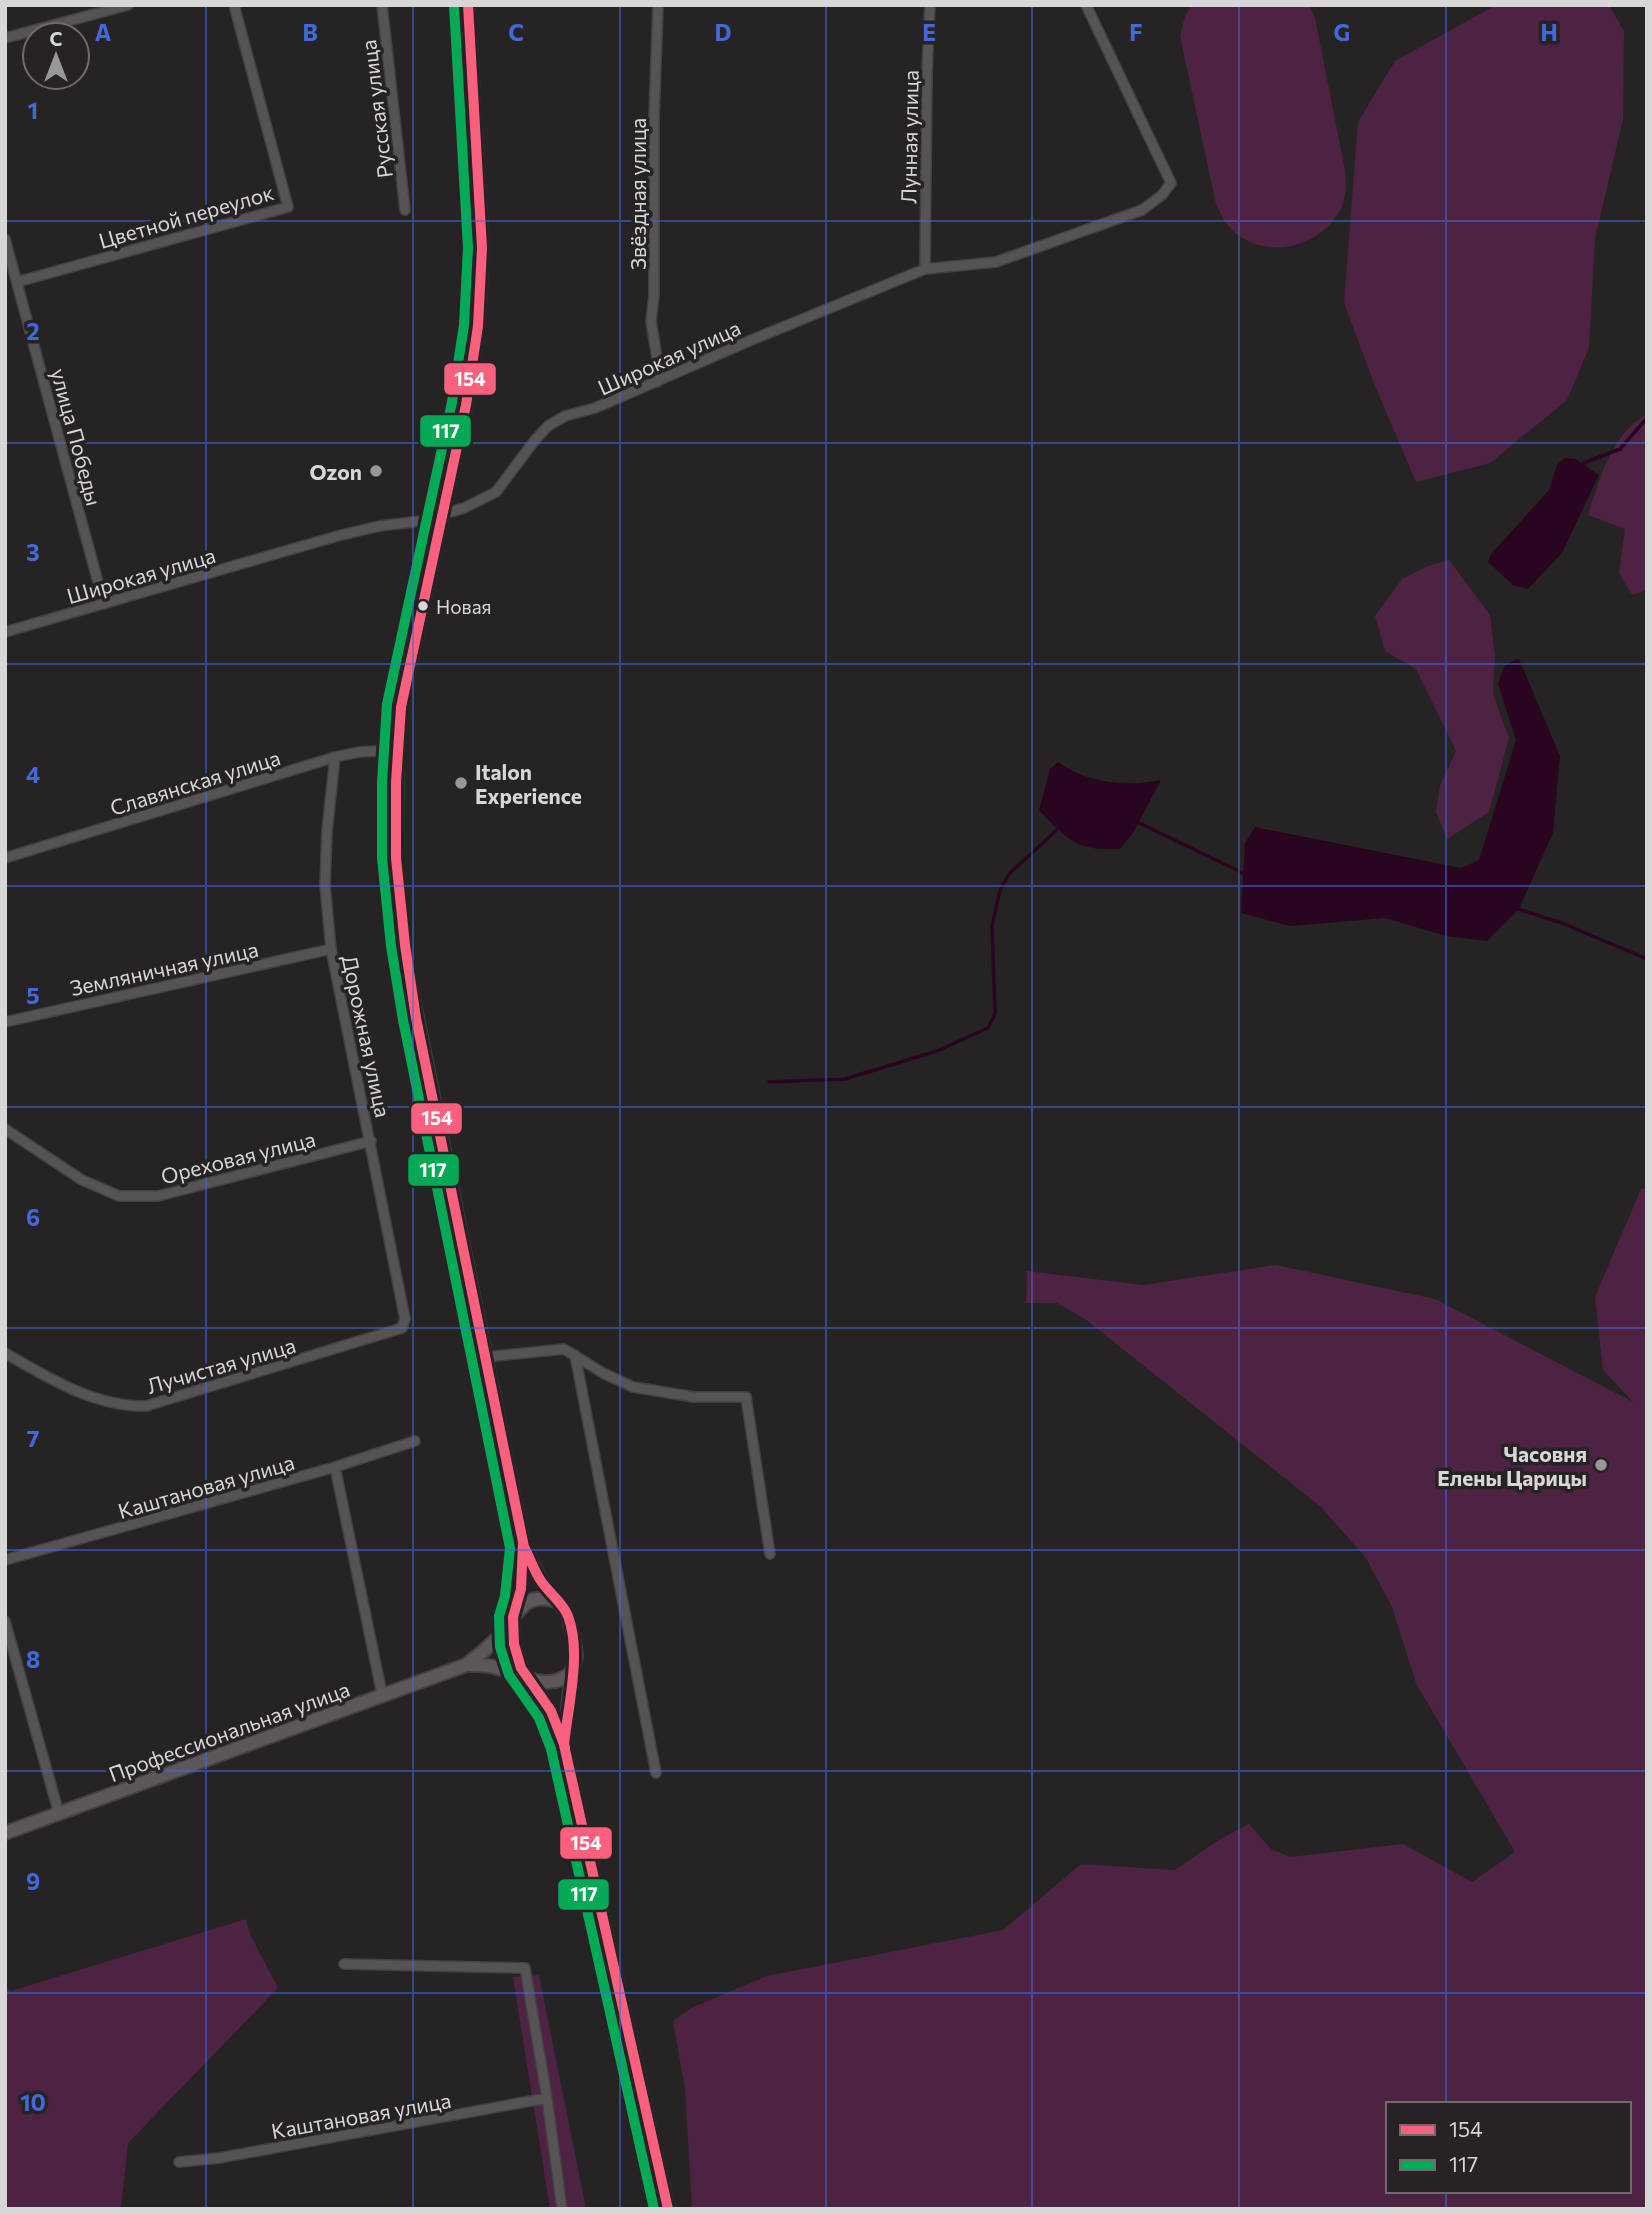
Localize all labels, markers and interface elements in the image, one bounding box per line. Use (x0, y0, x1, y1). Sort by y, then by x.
text: A (95, 18, 112, 46)
text: B (302, 18, 318, 46)
text: C (508, 18, 524, 46)
text: D (715, 18, 732, 46)
text: E (922, 18, 936, 46)
text: F (1129, 18, 1143, 46)
text: G (1334, 18, 1350, 46)
text: H (1540, 18, 1558, 46)
north arrow (21, 21, 91, 91)
text: С (50, 27, 63, 50)
street label: Русская улица (355, 38, 397, 180)
street label: Лунная улица (895, 70, 923, 204)
text: 1 (28, 96, 38, 124)
street label: Звёздная улица (625, 118, 650, 270)
street label: Цветной переулок (96, 179, 276, 253)
street label: Широкая улица (594, 314, 744, 400)
text: 2 (26, 317, 40, 345)
line badge: 154 (443, 362, 497, 396)
street label: улица Победы (47, 366, 107, 508)
text: 154 (454, 367, 486, 390)
line badge: 117 (419, 414, 472, 448)
text: 117 (432, 419, 460, 442)
place label: Ozon (309, 459, 362, 484)
marker: Ozon (368, 463, 384, 479)
text: 3 (26, 538, 40, 566)
street label: Широкая улица (64, 542, 218, 608)
place label: Новая (436, 595, 492, 618)
marker: Новая (416, 599, 430, 613)
street label: Славянская улица (107, 744, 283, 820)
place label: Italon Experience (475, 759, 582, 808)
text: 4 (26, 760, 40, 788)
marker: Italon Experience (453, 775, 469, 791)
street label: Земляничная улица (68, 936, 260, 1000)
street label: Дорожная улица (338, 953, 396, 1119)
text: 5 (26, 981, 40, 1009)
line badge: 154 (410, 1102, 463, 1135)
text: 154 (421, 1106, 453, 1129)
street label: Ореховая улица (158, 1126, 318, 1188)
line badge: 117 (407, 1153, 460, 1187)
text: 117 (419, 1158, 447, 1181)
text: 6 (26, 1203, 40, 1231)
street label: Лучистая улица (144, 1332, 298, 1398)
text: 7 (27, 1424, 39, 1452)
place label: Часовня Елены Царицы (1437, 1441, 1587, 1490)
street label: Каштановая улица (115, 1449, 297, 1523)
marker: Часовня Елены Царицы (1593, 1457, 1609, 1473)
text: 8 (26, 1645, 40, 1673)
street label: Профессиональная улица (105, 1676, 353, 1786)
line badge: 154 (559, 1826, 613, 1860)
text: 154 (570, 1831, 602, 1854)
text: 9 (26, 1867, 40, 1895)
line badge: 117 (557, 1878, 610, 1911)
text: 117 (570, 1882, 598, 1905)
street label: Каштановая улица (269, 2087, 453, 2143)
text: 10 (20, 2088, 46, 2116)
legend (1386, 2102, 1631, 2193)
text: 154 (1449, 2116, 1483, 2141)
text: 117 (1449, 2151, 1478, 2176)

